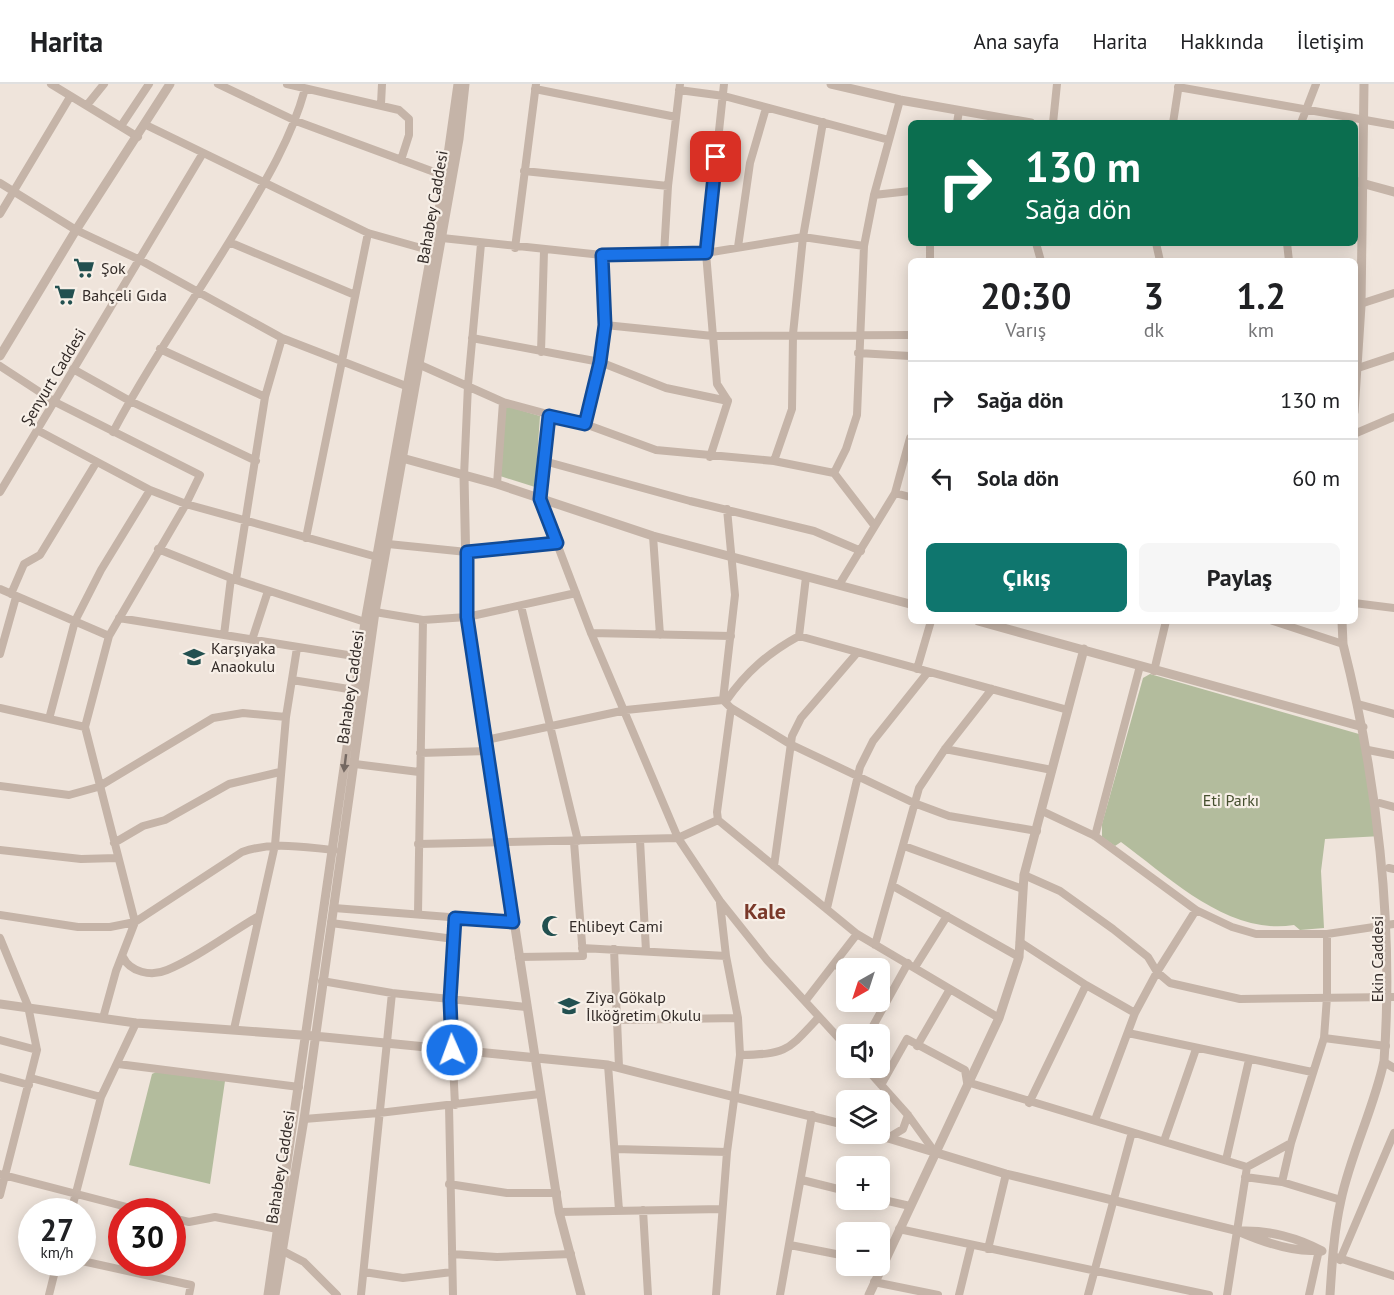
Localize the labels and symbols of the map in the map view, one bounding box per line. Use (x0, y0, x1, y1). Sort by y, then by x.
pin (690, 131, 741, 182)
street label: Bahabey Caddesi (412, 149, 452, 265)
supermarket icon: Şok (72, 256, 96, 280)
place label: Şok (101, 258, 126, 278)
supermarket icon: Bahçeli Gıda (53, 283, 77, 307)
place label: Bahçeli Gıda (82, 285, 167, 305)
street label: Şenyurt Caddesi (16, 325, 90, 429)
street label: Bahabey Caddesi (332, 629, 368, 745)
place label: Karşıyaka Anaokulu (211, 638, 276, 676)
school or university icon: Karşıyaka Anaokulu (182, 645, 206, 669)
one-way arrow (341, 754, 350, 773)
park label: Eti Parkı (1203, 790, 1259, 810)
district label: Kale (744, 897, 786, 925)
mosque icon: Ehlibeyt Cami (540, 914, 564, 938)
place label: Ehlibeyt Cami (569, 916, 663, 936)
street label: Ekin Caddesi (1367, 916, 1387, 1002)
north arrow (836, 958, 890, 1012)
place label: Ziya Gökalp İlköğretim Okulu (586, 987, 701, 1025)
school or university icon: Ziya Gökalp İlköğretim Okulu (557, 994, 581, 1018)
position arrow (420, 1018, 484, 1082)
street label: Bahabey Caddesi (261, 1109, 299, 1225)
speed limit sign: 30 (108, 1198, 186, 1276)

